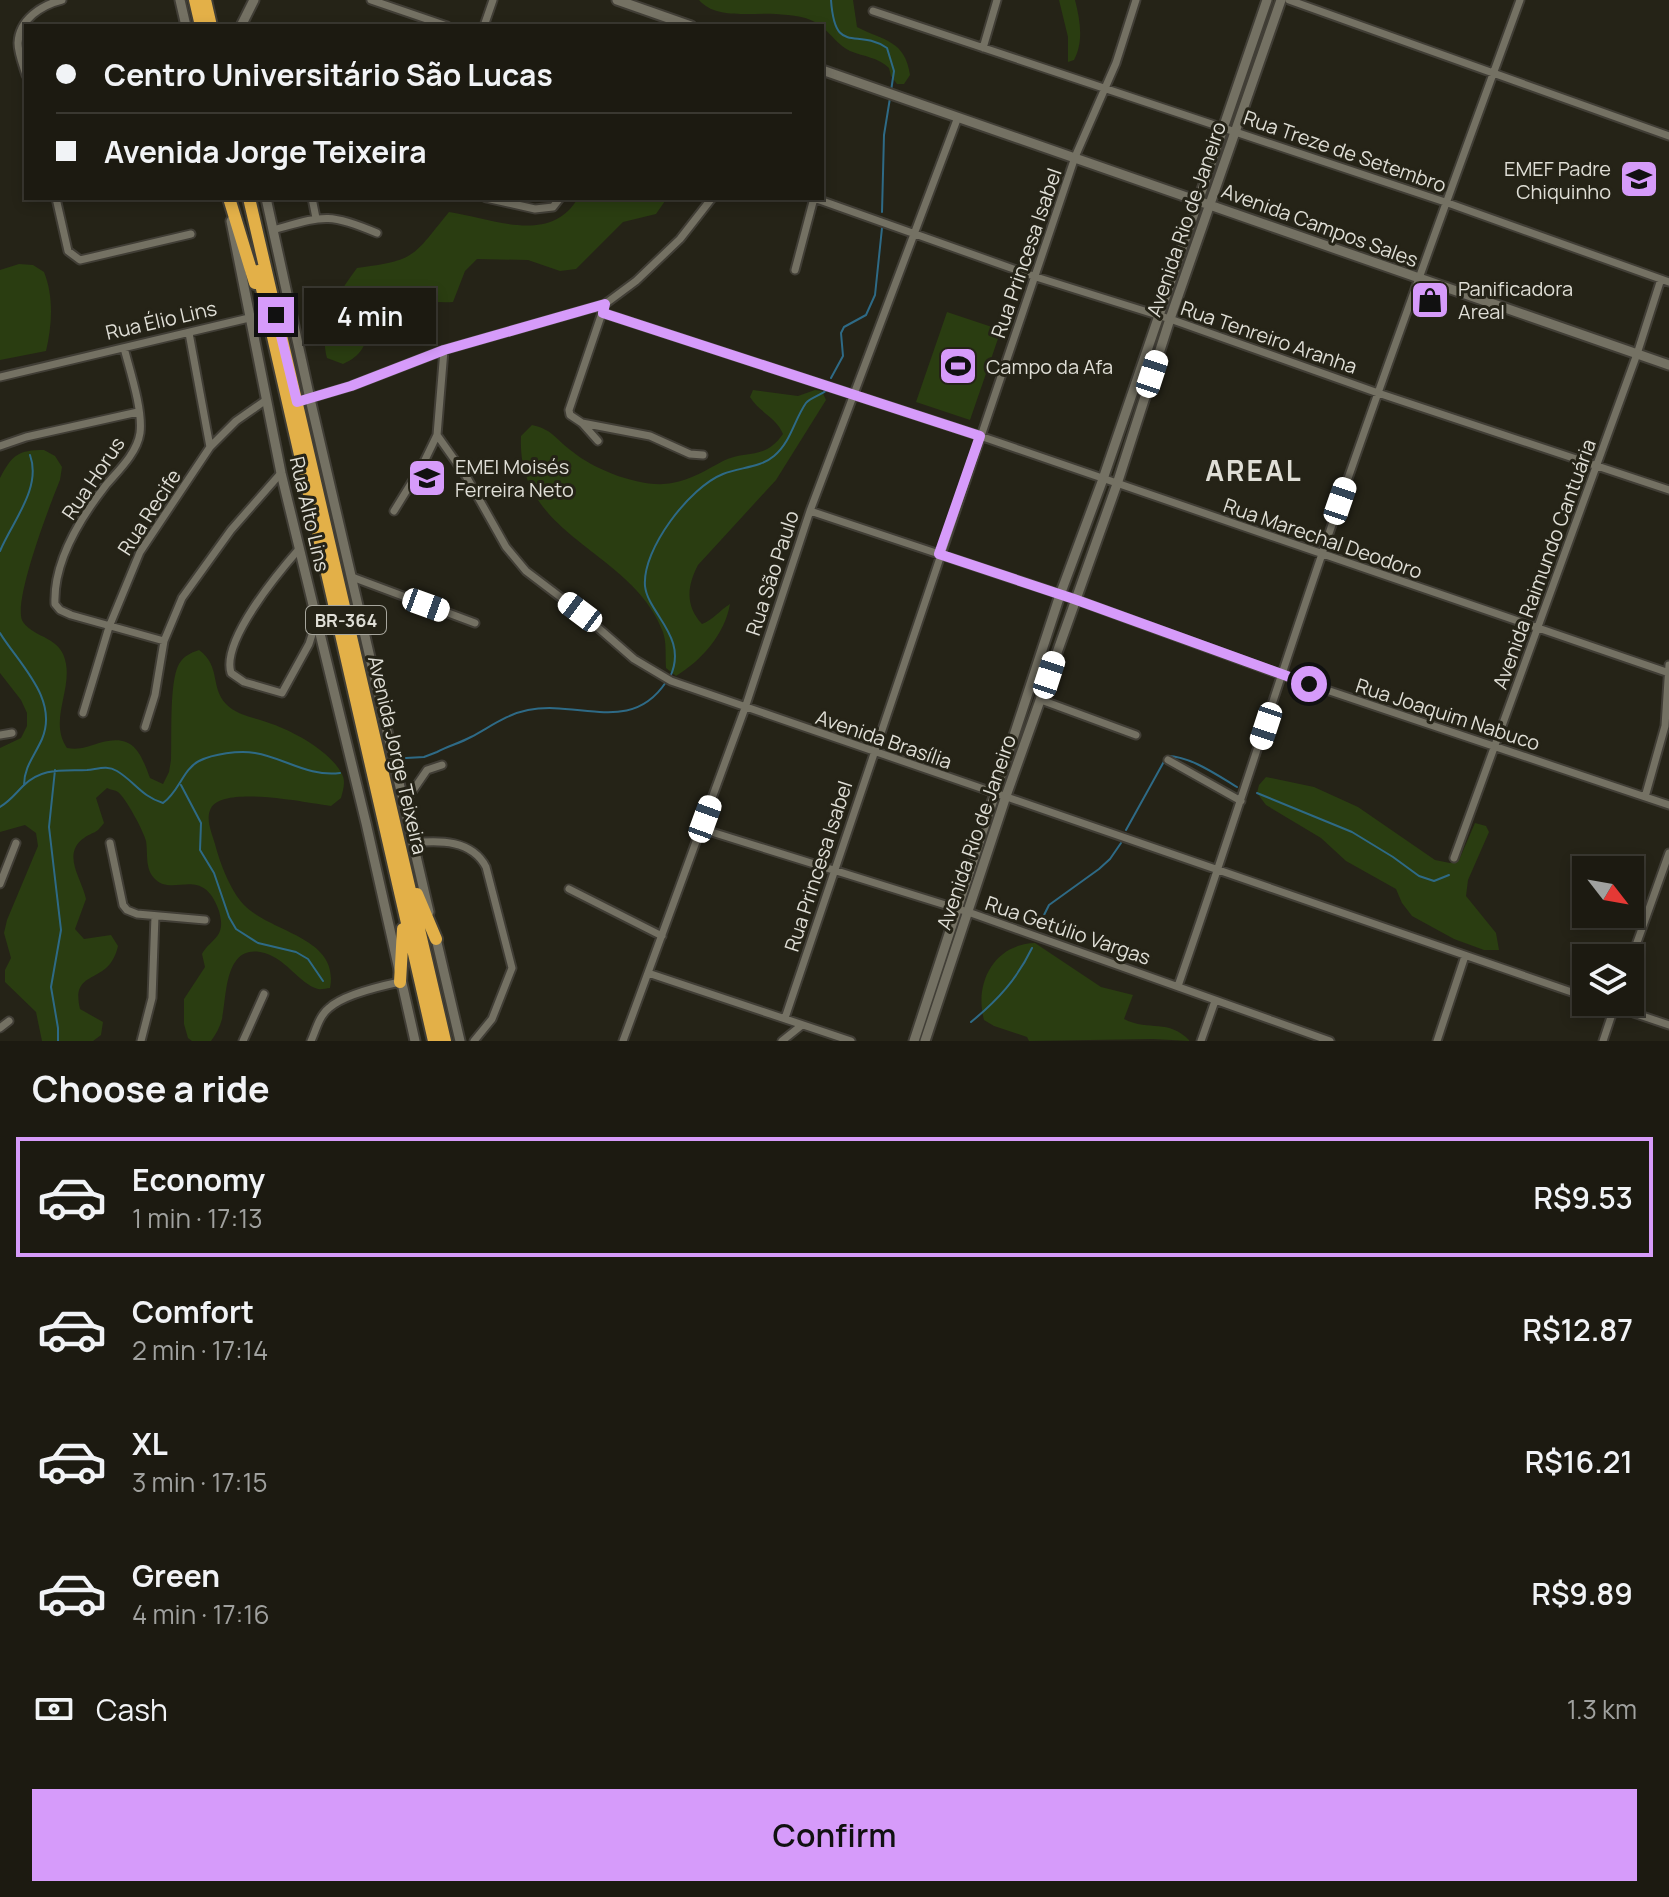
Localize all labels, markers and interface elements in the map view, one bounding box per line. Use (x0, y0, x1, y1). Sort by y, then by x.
text: Centro Universitário São Lucas (104, 54, 553, 95)
street label: Rua Treze de Setembro (1240, 104, 1450, 198)
street label: Avenida Rio de Janeiro (1140, 118, 1232, 320)
text: Avenida Jorge Teixeira (104, 131, 427, 172)
place label: EMEF Padre Chiquinho (1504, 155, 1611, 205)
school or university icon: EMEF Padre Chiquinho (1618, 158, 1660, 200)
street label: Rua Princesa Isabel (984, 164, 1068, 342)
street label: Avenida Campos Sales (1218, 177, 1422, 273)
place label: Panificadora Areal (1458, 275, 1573, 325)
shop icon: Panificadora Areal (1409, 279, 1451, 321)
callout: 4 min (304, 287, 436, 343)
street label: Rua Élio Lins (103, 294, 219, 346)
street label: Rua Tenreiro Aranha (1177, 294, 1361, 380)
route end (258, 297, 294, 333)
text: 4 min (337, 298, 403, 334)
sports icon: Campo da Afa (937, 345, 979, 387)
car (1133, 347, 1171, 401)
place label: Campo da Afa (986, 353, 1113, 380)
street label: Rua Horus (55, 431, 131, 525)
street label: Avenida Raimundo Cantuária (1486, 435, 1602, 693)
district label: AREAL (1205, 451, 1303, 489)
place label: EMEI Moisés Ferreira Neto (455, 453, 574, 503)
street label: Rua Alto Lins (284, 454, 336, 574)
school or university icon: EMEI Moisés Ferreira Neto (406, 457, 448, 499)
street label: Rua Recife (111, 464, 187, 560)
car (1321, 474, 1359, 528)
street label: Rua Marechal Deodoro (1220, 491, 1426, 585)
street label: Rua São Paulo (739, 507, 805, 639)
car (399, 586, 453, 624)
car (554, 588, 606, 636)
road number: BR-364 (306, 606, 386, 634)
car (1030, 648, 1068, 702)
street label: Avenida Jorge Teixeira (362, 653, 434, 857)
route start (1291, 666, 1327, 702)
street label: Rua Joaquim Nabuco (1352, 671, 1544, 757)
car (1247, 699, 1285, 753)
street label: Avenida Brasília (812, 703, 956, 775)
street label: Avenida Rio de Janeiro (930, 731, 1022, 933)
street label: Rua Princesa Isabel (778, 777, 858, 955)
car (686, 792, 724, 846)
north arrow (1572, 856, 1644, 928)
map controls (1572, 856, 1644, 1016)
street label: Rua Getúlio Vargas (982, 889, 1154, 971)
button: layers (1572, 944, 1644, 1016)
text: Choose a ride (32, 1064, 270, 1113)
text: Economy (132, 1159, 265, 1200)
icon: car (36, 1161, 108, 1233)
text: R$9.53 (1533, 1177, 1633, 1218)
text: 1 min · 17:13 (132, 1200, 263, 1236)
text: Comfort (132, 1291, 254, 1332)
icon: car (36, 1293, 108, 1365)
text: R$12.87 (1522, 1309, 1633, 1350)
text: 2 min · 17:14 (132, 1332, 268, 1368)
text: XL (132, 1423, 168, 1464)
icon: car (36, 1425, 108, 1497)
text: R$16.21 (1525, 1441, 1633, 1482)
text: 3 min · 17:15 (132, 1464, 268, 1500)
text: Green (132, 1555, 220, 1596)
icon: car (36, 1557, 108, 1629)
text: R$9.89 (1531, 1573, 1633, 1614)
text: 4 min · 17:16 (132, 1596, 270, 1632)
icon: cash (32, 1687, 76, 1731)
text: Cash (96, 1689, 168, 1730)
text: 1.3 km (1567, 1691, 1637, 1727)
button: Confirm (32, 1789, 1637, 1881)

